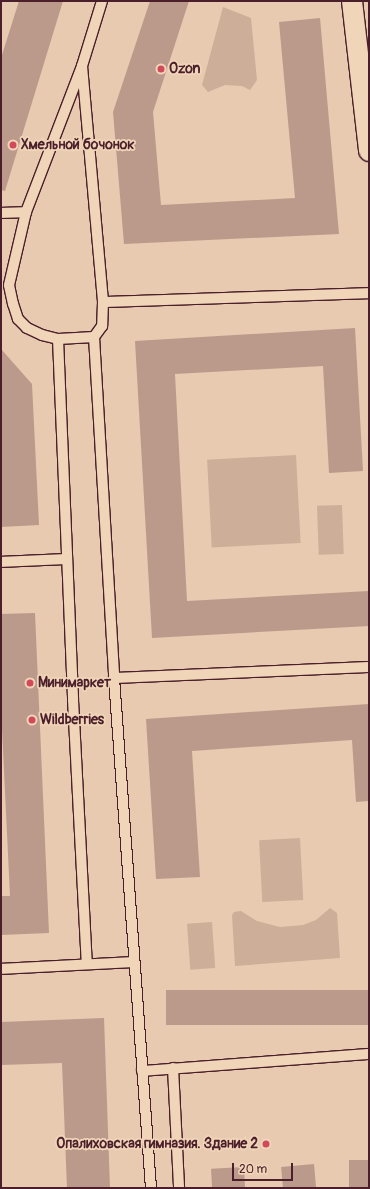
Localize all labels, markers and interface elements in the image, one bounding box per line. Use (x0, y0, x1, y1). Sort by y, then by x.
place label: Ozon (169, 61, 200, 77)
marker: Ozon (156, 64, 166, 74)
place label: Хмельной бочонок (21, 137, 135, 153)
marker: Хмельной бочонок (8, 140, 18, 150)
place label: Минимаркет (38, 675, 111, 691)
marker: Минимаркет (25, 678, 35, 688)
place label: Wildberries (40, 712, 104, 728)
marker: Wildberries (27, 715, 37, 725)
place label: Опалиховская гимназия. Здание 2 (56, 1136, 258, 1152)
marker: Опалиховская гимназия. Здание 2 (261, 1139, 271, 1149)
scale bar (234, 1155, 295, 1181)
text: 20 m (239, 1162, 267, 1177)

